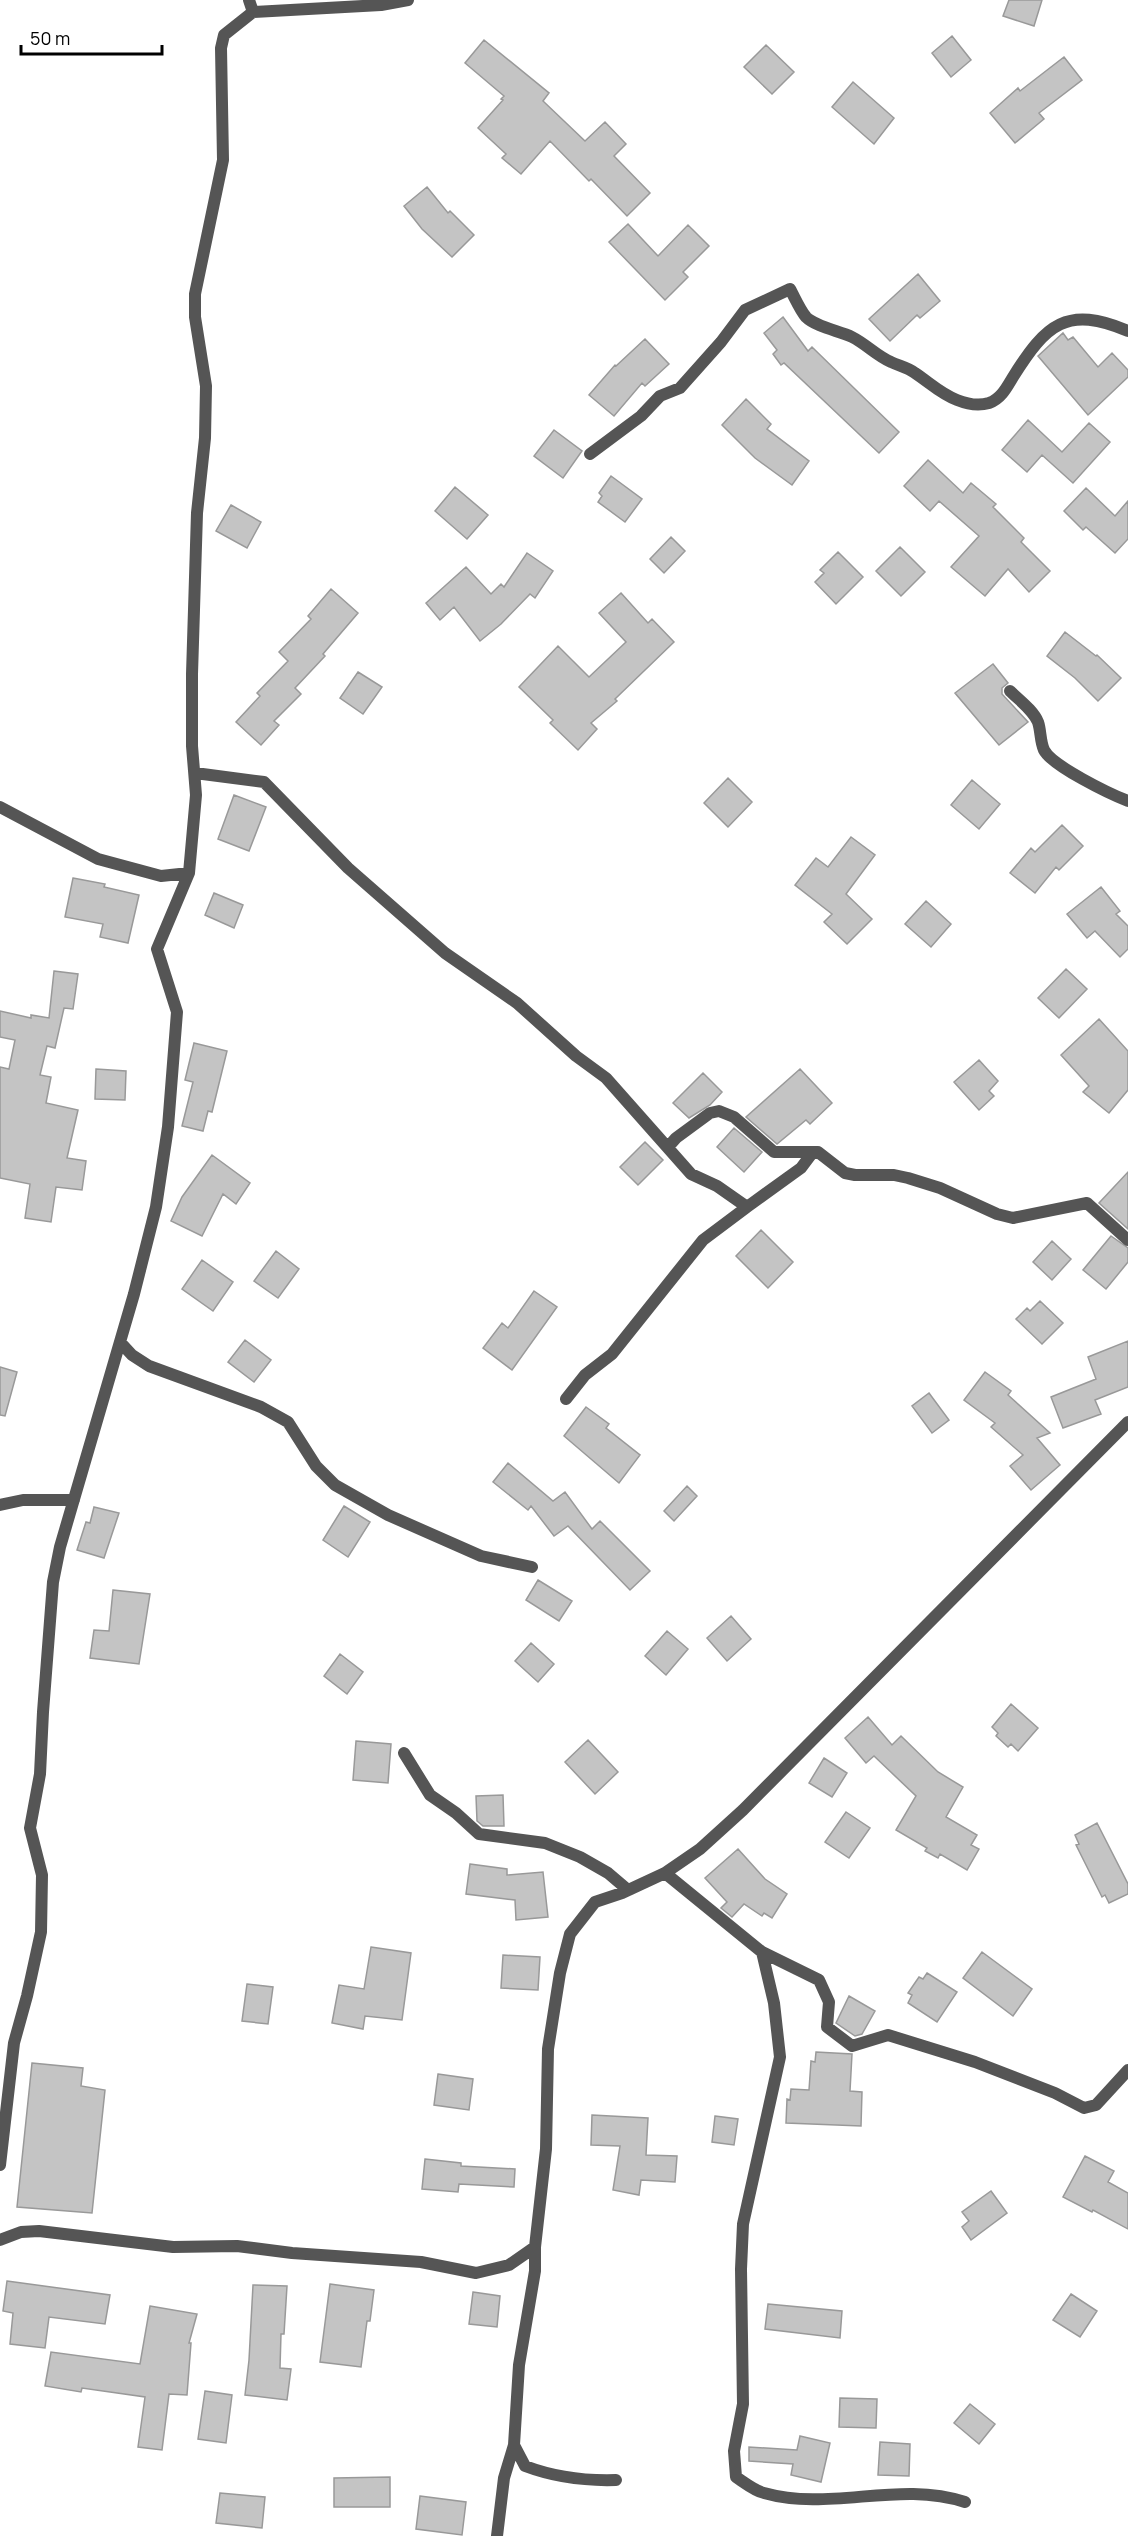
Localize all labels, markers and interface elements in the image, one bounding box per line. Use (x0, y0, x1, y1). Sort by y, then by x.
scale bar (21, 18, 162, 56)
text: 50 m (30, 26, 70, 50)

